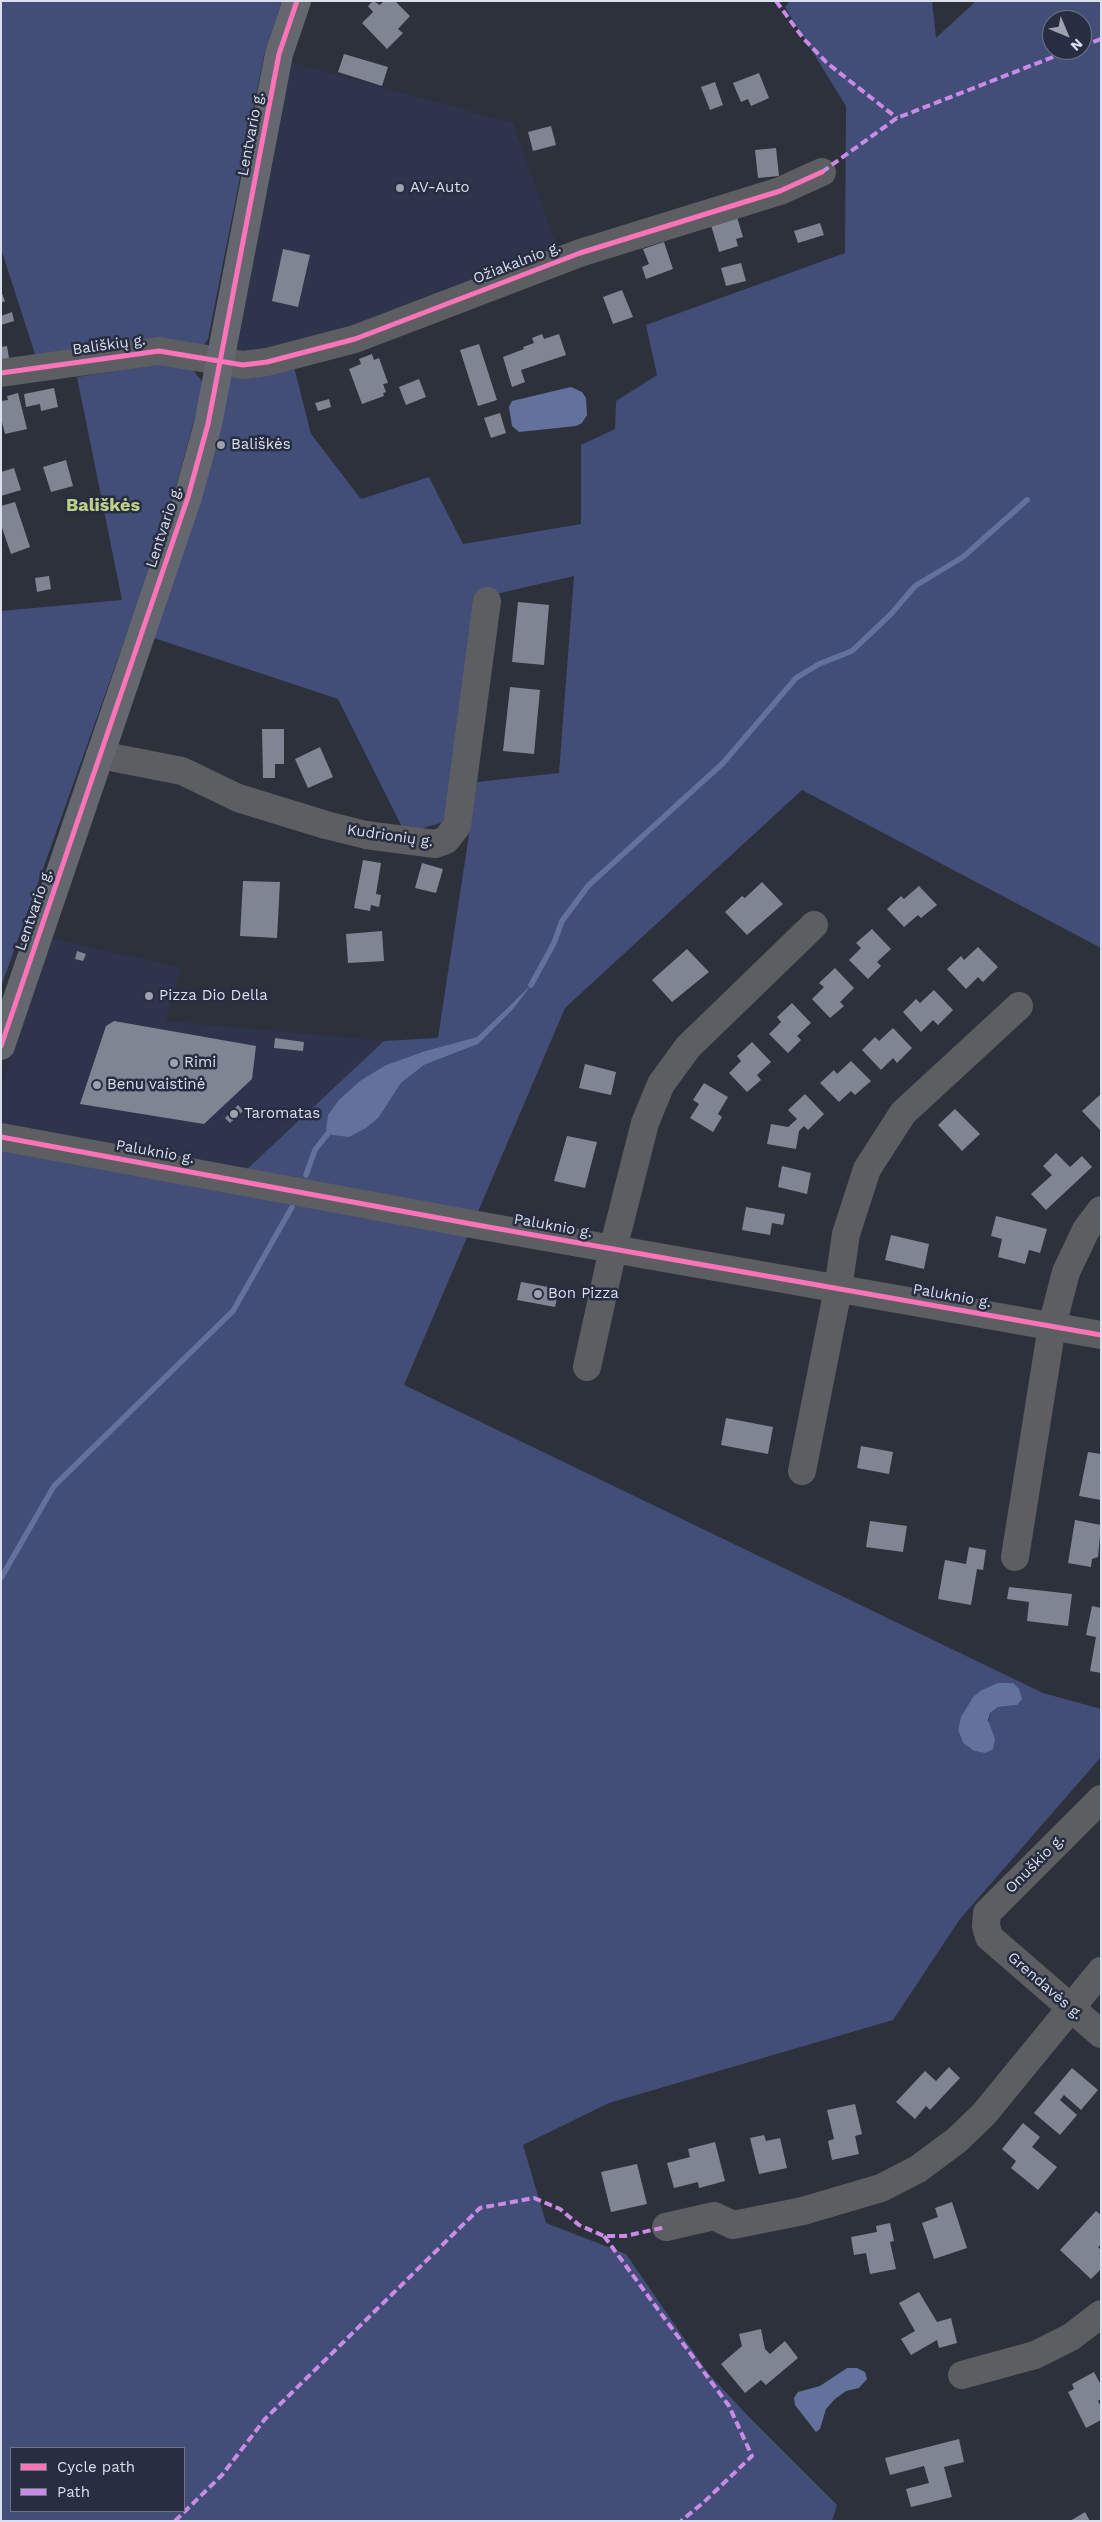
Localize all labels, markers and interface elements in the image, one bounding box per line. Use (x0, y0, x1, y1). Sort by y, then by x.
north arrow (1042, 10, 1092, 60)
text: N (1068, 36, 1086, 54)
street label: Lentvario g. (234, 90, 268, 178)
place label: AV-Auto (410, 179, 470, 197)
marker: AV-Auto (394, 182, 406, 194)
street label: Ožiakalnio g. (471, 238, 563, 288)
street label: Bališkių g. (71, 331, 147, 359)
place label: Bališkės (231, 436, 291, 454)
marker: Bališkės (215, 439, 227, 451)
street label: Lentvario g. (142, 484, 186, 570)
district label: Bališkės (66, 495, 140, 517)
street label: Kudrionių g. (346, 821, 434, 851)
street label: Lentvario g. (12, 867, 56, 953)
place label: Pizza Dio Della (159, 987, 268, 1005)
marker: Pizza Dio Della (143, 990, 155, 1002)
place label: Rimi (184, 1054, 216, 1072)
marker: Rimi (168, 1057, 180, 1069)
place label: Benu vaistinė (107, 1076, 205, 1094)
marker: Benu vaistinė (91, 1079, 103, 1091)
place label: Taromatas (244, 1105, 320, 1123)
marker: Taromatas (228, 1108, 240, 1120)
street label: Paluknio g. (114, 1136, 196, 1168)
street label: Paluknio g. (512, 1210, 594, 1242)
street label: Paluknio g. (911, 1280, 993, 1312)
place label: Bon Pizza (548, 1285, 619, 1303)
marker: Bon Pizza (532, 1288, 544, 1300)
street label: Onuškio g. (1002, 1831, 1068, 1897)
street label: Grendavės g. (1004, 1948, 1086, 2024)
legend (10, 2447, 185, 2512)
text: Cycle path (57, 2458, 135, 2476)
text: Path (57, 2483, 90, 2501)

